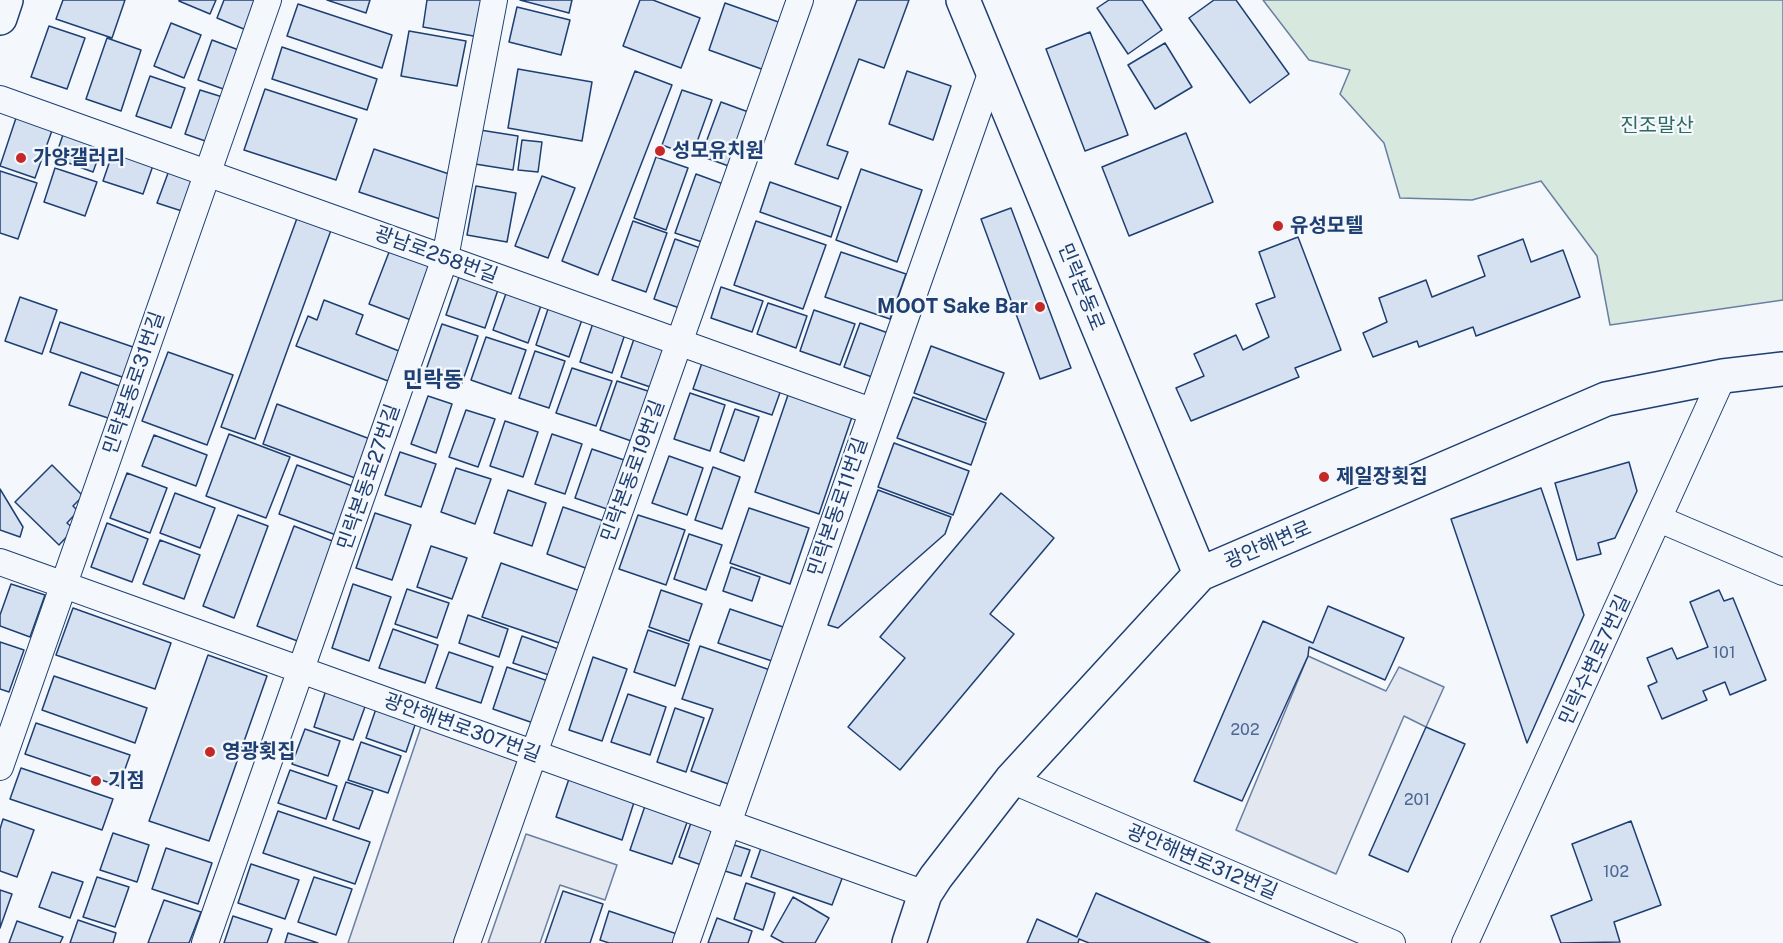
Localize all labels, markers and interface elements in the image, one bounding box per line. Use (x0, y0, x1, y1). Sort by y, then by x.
park label: 진조말산 (1620, 114, 1694, 138)
place label: 성모유치원 (672, 139, 764, 163)
marker: 성모유치원 (653, 144, 667, 158)
place label: 가양갤러리 (33, 146, 125, 170)
marker: 가양갤러리 (14, 151, 28, 165)
place label: 유성모텔 (1290, 214, 1364, 238)
marker: 유성모텔 (1271, 219, 1285, 233)
street label: 광남로258번길 (371, 222, 501, 288)
street label: 민락본동로 (1053, 240, 1109, 334)
place label: MOOT Sake Bar (877, 295, 1028, 319)
marker: MOOT Sake Bar (1033, 300, 1047, 314)
street label: 민락본동로31번길 (98, 308, 170, 458)
district label: 민락동 (403, 367, 463, 393)
street label: 민락본동로19번길 (596, 397, 670, 545)
street label: 민락본동로27번길 (333, 401, 405, 553)
street label: 민락본동로11번길 (803, 435, 873, 579)
place label: 제일장횟집 (1336, 465, 1428, 489)
marker: 제일장횟집 (1317, 470, 1331, 484)
street label: 광안해변로 (1221, 516, 1315, 574)
street label: 민락수변로7번길 (1554, 591, 1636, 729)
house number: 101 (1713, 643, 1735, 663)
street label: 광안해변로307번길 (380, 688, 544, 768)
house number: 202 (1231, 720, 1259, 740)
place label: 영광횟집 (222, 740, 296, 764)
marker: 영광횟집 (203, 745, 217, 759)
place label: 기점 (108, 769, 145, 793)
marker: 기점 (89, 774, 103, 788)
house number: 201 (1404, 790, 1430, 810)
street label: 광안해변로312번길 (1123, 819, 1281, 905)
house number: 102 (1603, 862, 1629, 882)

